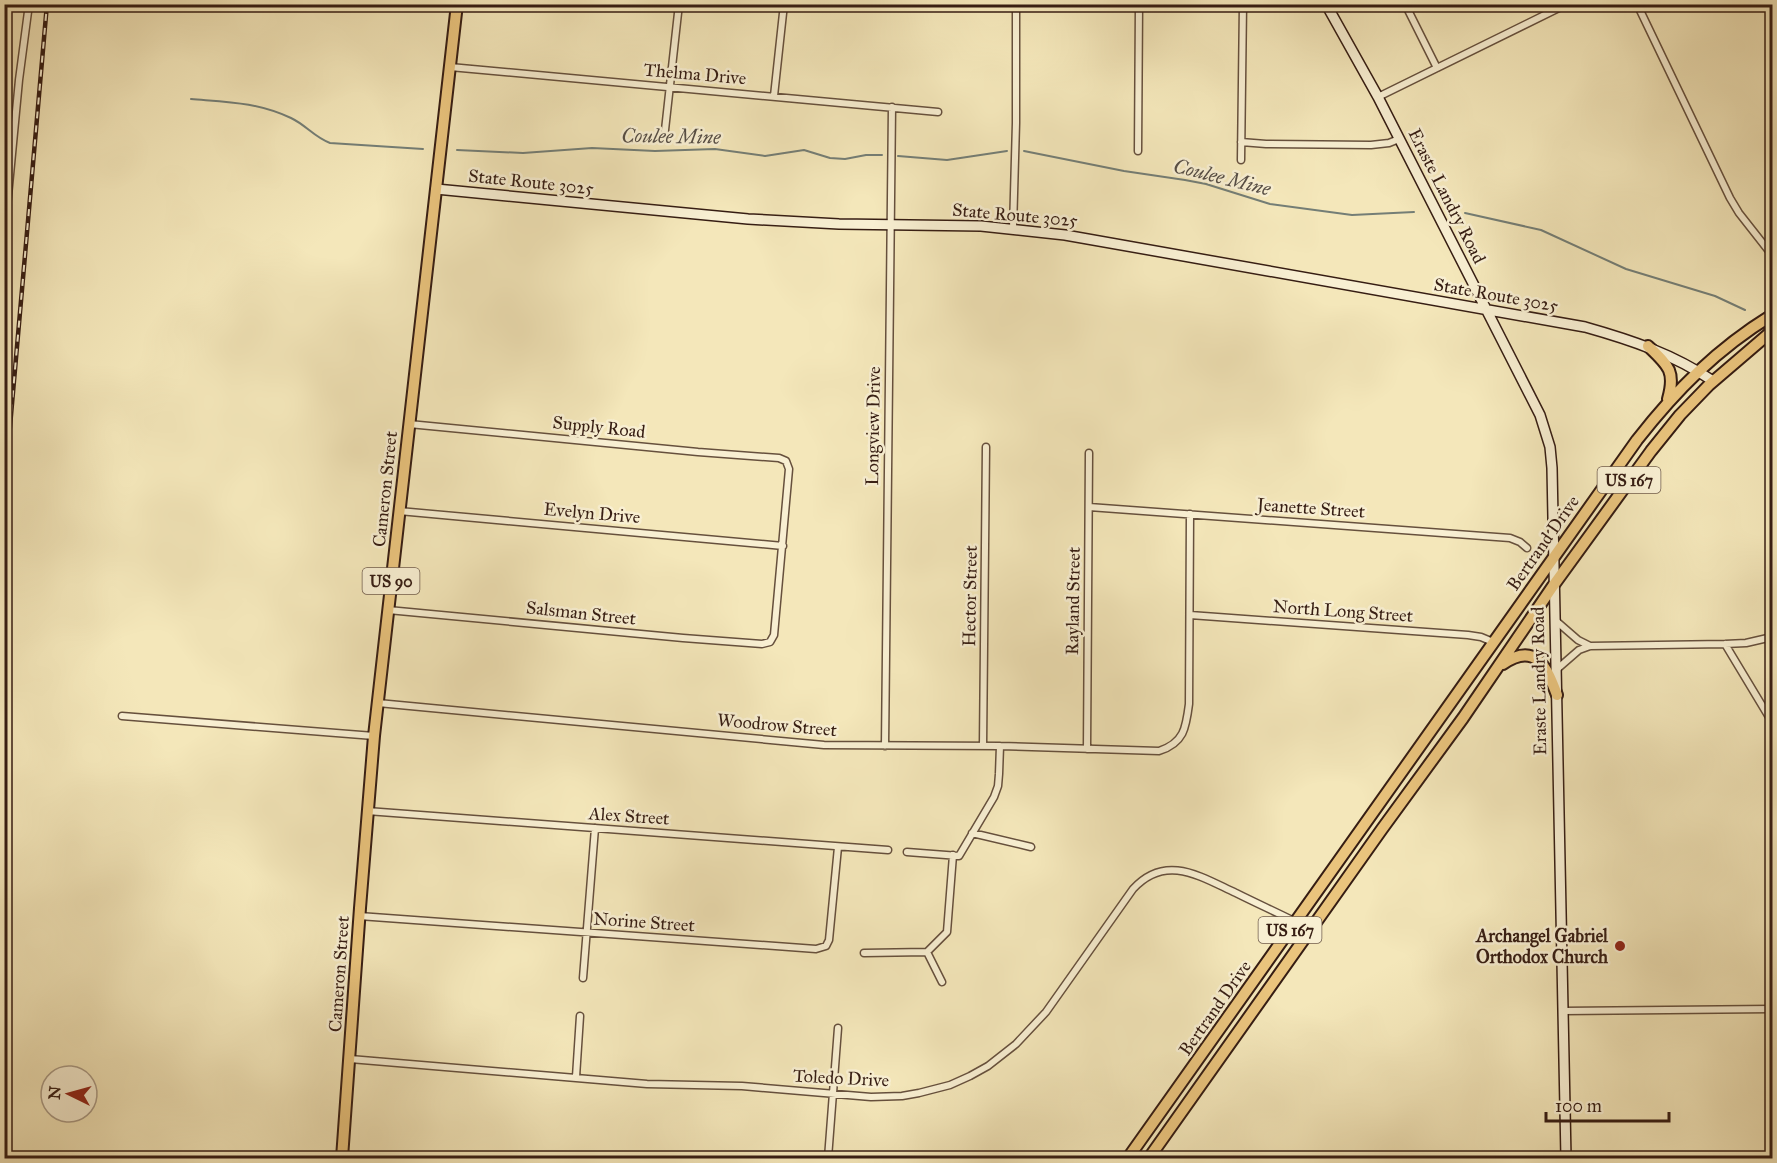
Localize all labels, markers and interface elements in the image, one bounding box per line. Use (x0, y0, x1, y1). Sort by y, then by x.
street label: Thelma Drive (643, 59, 747, 89)
water label: Coulee Mine (621, 123, 721, 149)
street label: Eraste Landry Road (1403, 125, 1491, 267)
water label: Coulee Mine (1171, 153, 1274, 201)
street label: State Route 3025 (467, 164, 595, 200)
street label: State Route 3025 (951, 199, 1079, 231)
street label: State Route 3025 (1432, 273, 1561, 317)
street label: Longview Drive (861, 366, 886, 486)
street label: Supply Road (552, 411, 646, 443)
street label: Cameron Street (368, 429, 402, 548)
road number: US 167 (1598, 467, 1660, 493)
street label: Bertrand Drive (1502, 491, 1584, 595)
street label: Jeanette Street (1254, 493, 1366, 524)
street label: Evelyn Drive (543, 498, 641, 528)
street label: Hector Street (958, 545, 982, 647)
street label: Rayland Street (1061, 546, 1085, 655)
road number: US 90 (362, 568, 420, 594)
street label: North Long Street (1272, 595, 1414, 628)
street label: Salsman Street (525, 596, 638, 630)
street label: Eraste Landry Road (1527, 606, 1551, 756)
street label: Woodrow Street (716, 709, 838, 741)
street label: Alex Street (587, 802, 671, 830)
street label: Norine Street (593, 907, 696, 937)
street label: Cameron Street (324, 914, 354, 1033)
road number: US 167 (1258, 917, 1322, 943)
place label: Archangel Gabriel Orthodox Church (1475, 925, 1609, 968)
marker: Archangel Gabriel Orthodox Church (1613, 939, 1627, 953)
street label: Bertrand Drive (1174, 956, 1256, 1060)
north arrow (39, 1064, 99, 1124)
street label: Toledo Drive (792, 1065, 890, 1091)
text: N (44, 1085, 65, 1100)
scale bar (1546, 1085, 1669, 1123)
text: 100 m (1555, 1095, 1602, 1117)

